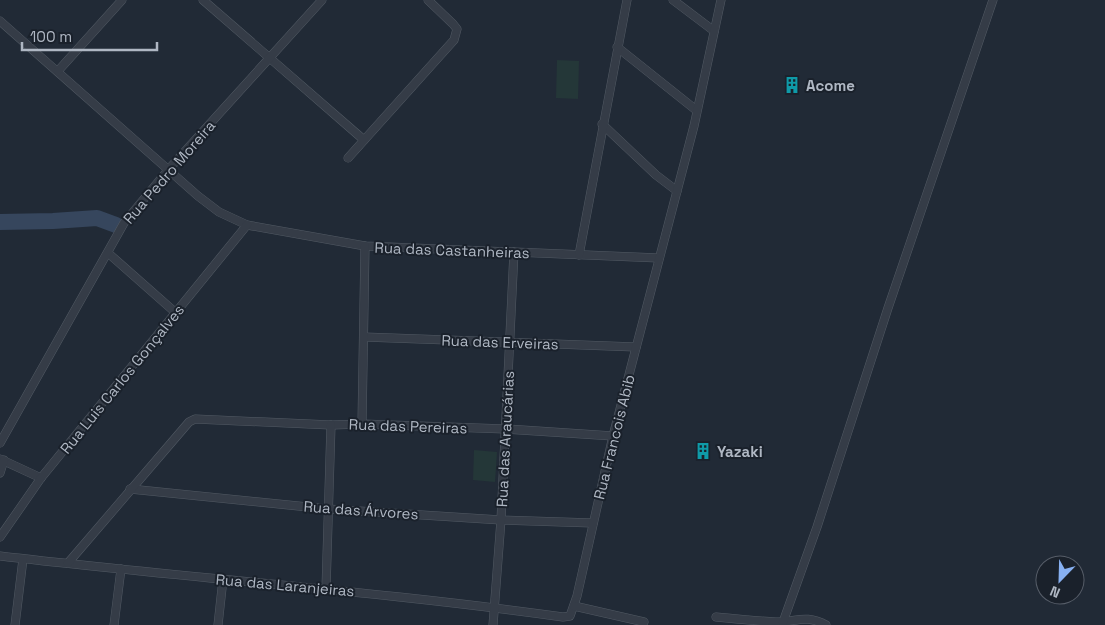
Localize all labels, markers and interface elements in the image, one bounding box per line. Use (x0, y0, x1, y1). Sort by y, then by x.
scale bar (22, 20, 158, 52)
text: 100 m (30, 27, 72, 46)
building icon: Acome (782, 75, 802, 95)
place label: Acome (806, 76, 855, 95)
street label: Rua Pedro Moreira (119, 116, 219, 228)
street label: Rua das Castanheiras (374, 238, 530, 262)
street label: Rua Luis Carlos Gonçalves (56, 300, 188, 458)
street label: Rua das Erveiras (441, 330, 559, 354)
street label: Rua das Araucárias (492, 370, 518, 508)
street label: Rua Francois Abib (589, 372, 639, 502)
street label: Rua das Pereiras (348, 414, 468, 438)
building icon: Yazaki (693, 441, 713, 461)
place label: Yazaki (717, 442, 763, 461)
street label: Rua das Árvores (303, 497, 419, 524)
north arrow (1035, 555, 1085, 605)
street label: Rua das Laranjeiras (215, 569, 355, 601)
text: N (1047, 582, 1063, 602)

